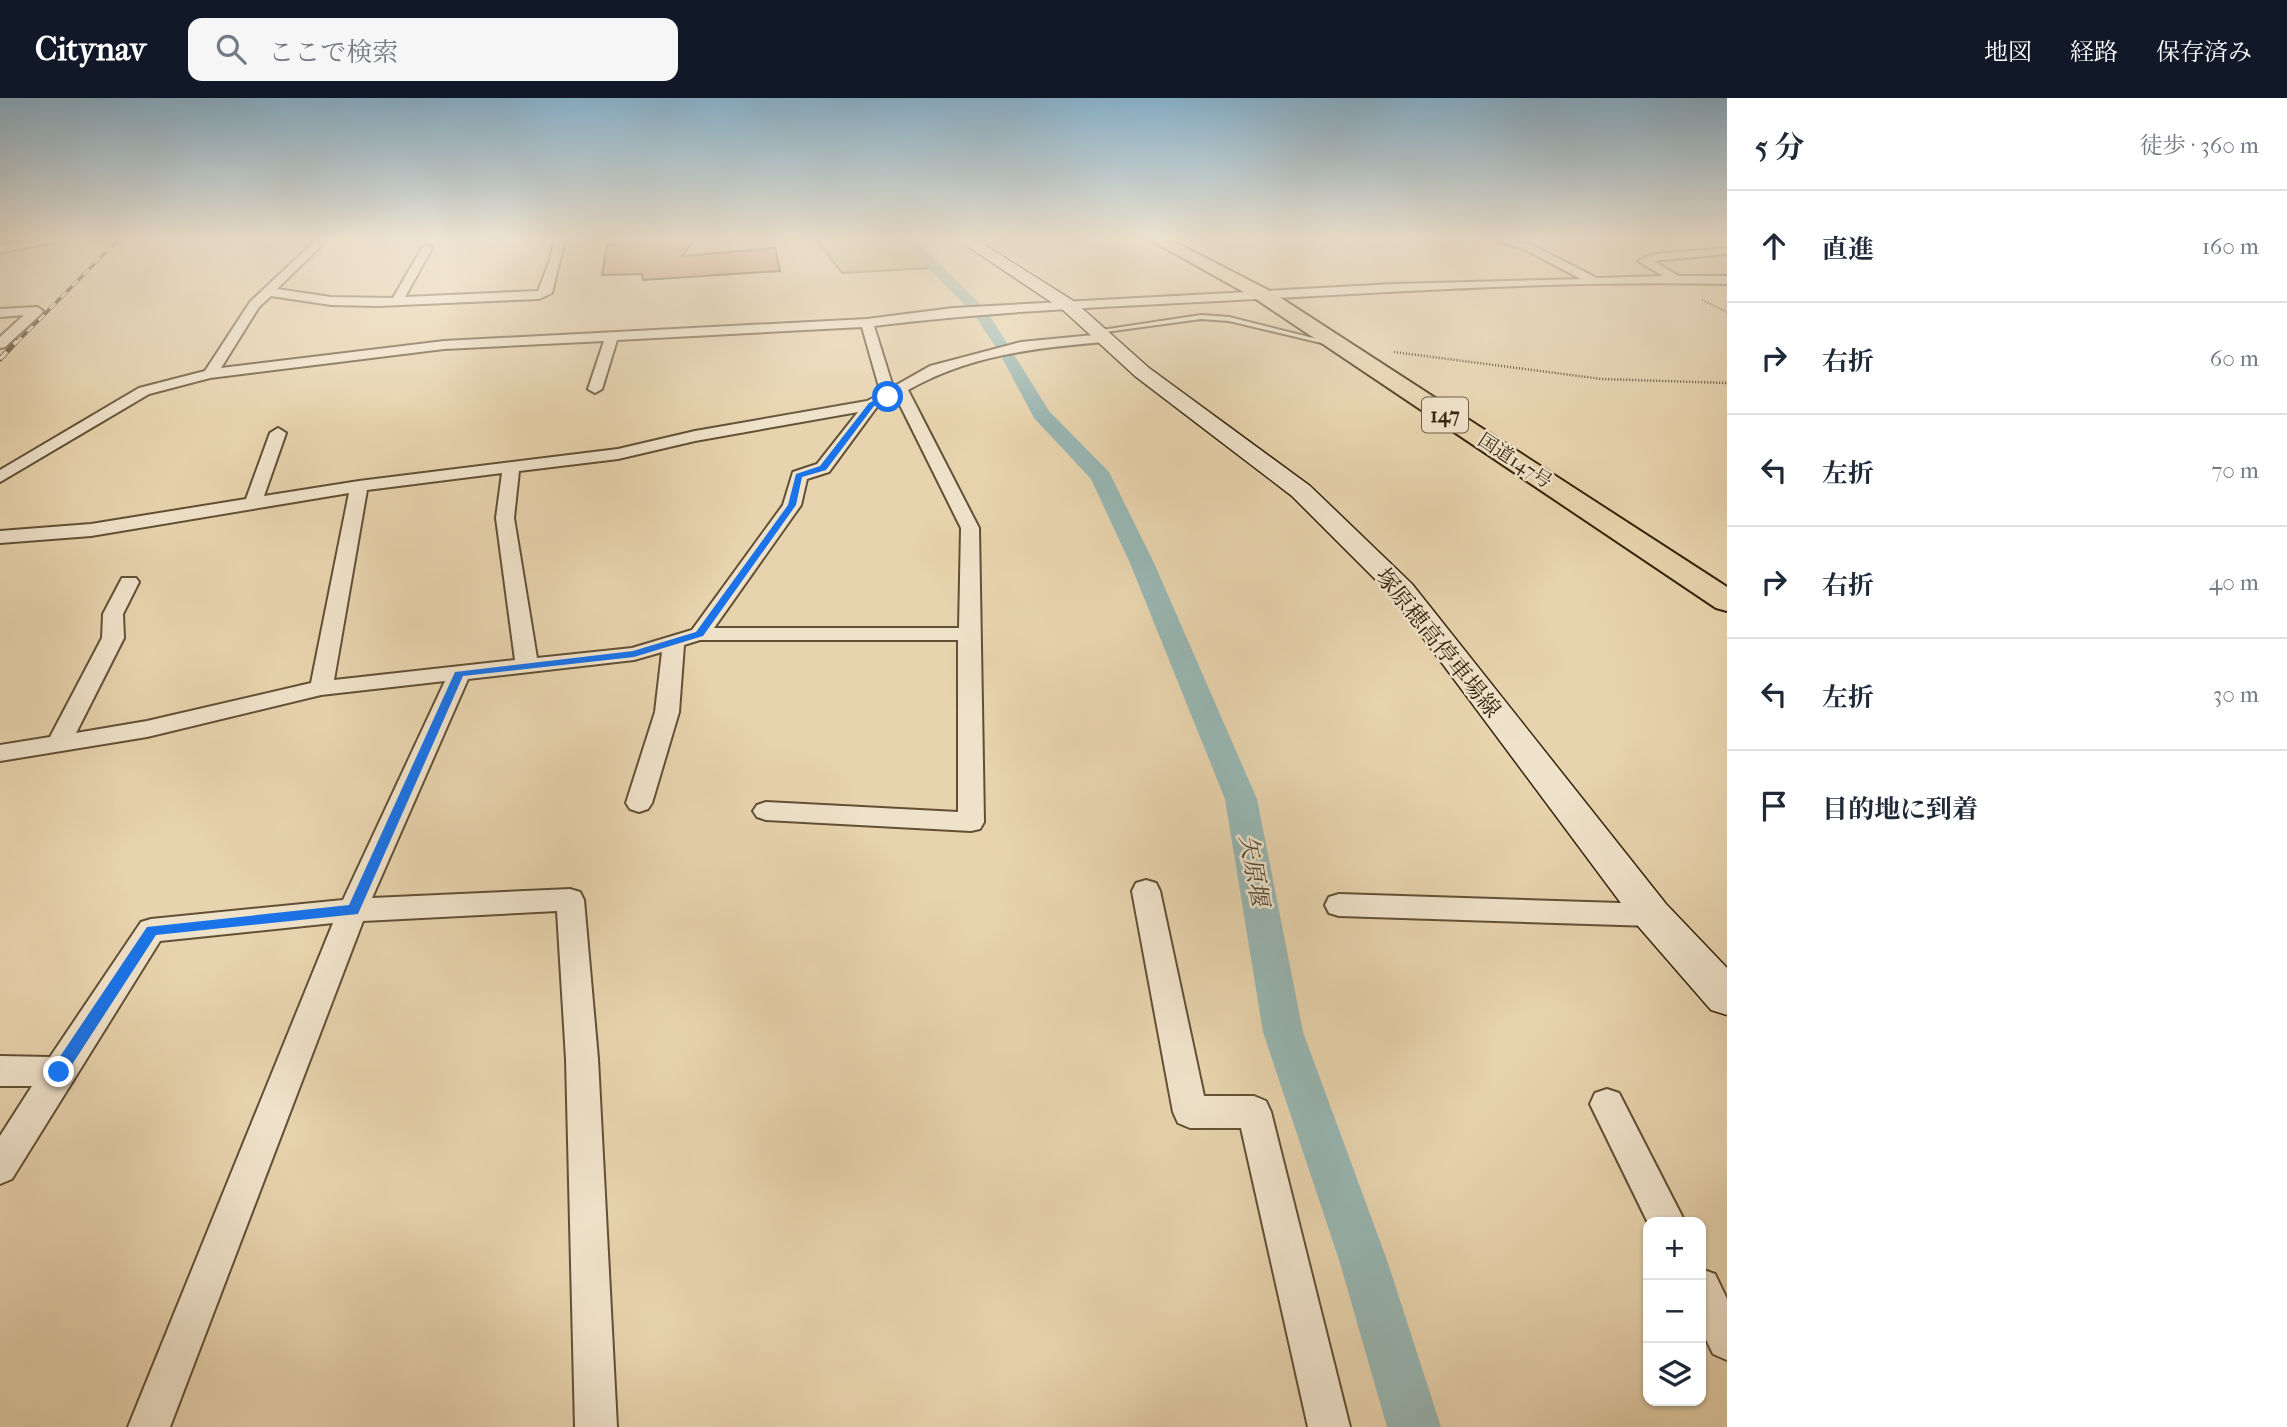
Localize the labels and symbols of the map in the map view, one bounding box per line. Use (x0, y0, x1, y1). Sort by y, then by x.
route start (872, 381, 903, 412)
road number: 147 (1422, 398, 1468, 432)
street label: 国道147号 (1474, 429, 1556, 493)
street label: 塚原穂高停車場線 (1370, 563, 1506, 723)
water label: 矢原堰 (1234, 832, 1275, 912)
route end (43, 1056, 74, 1087)

